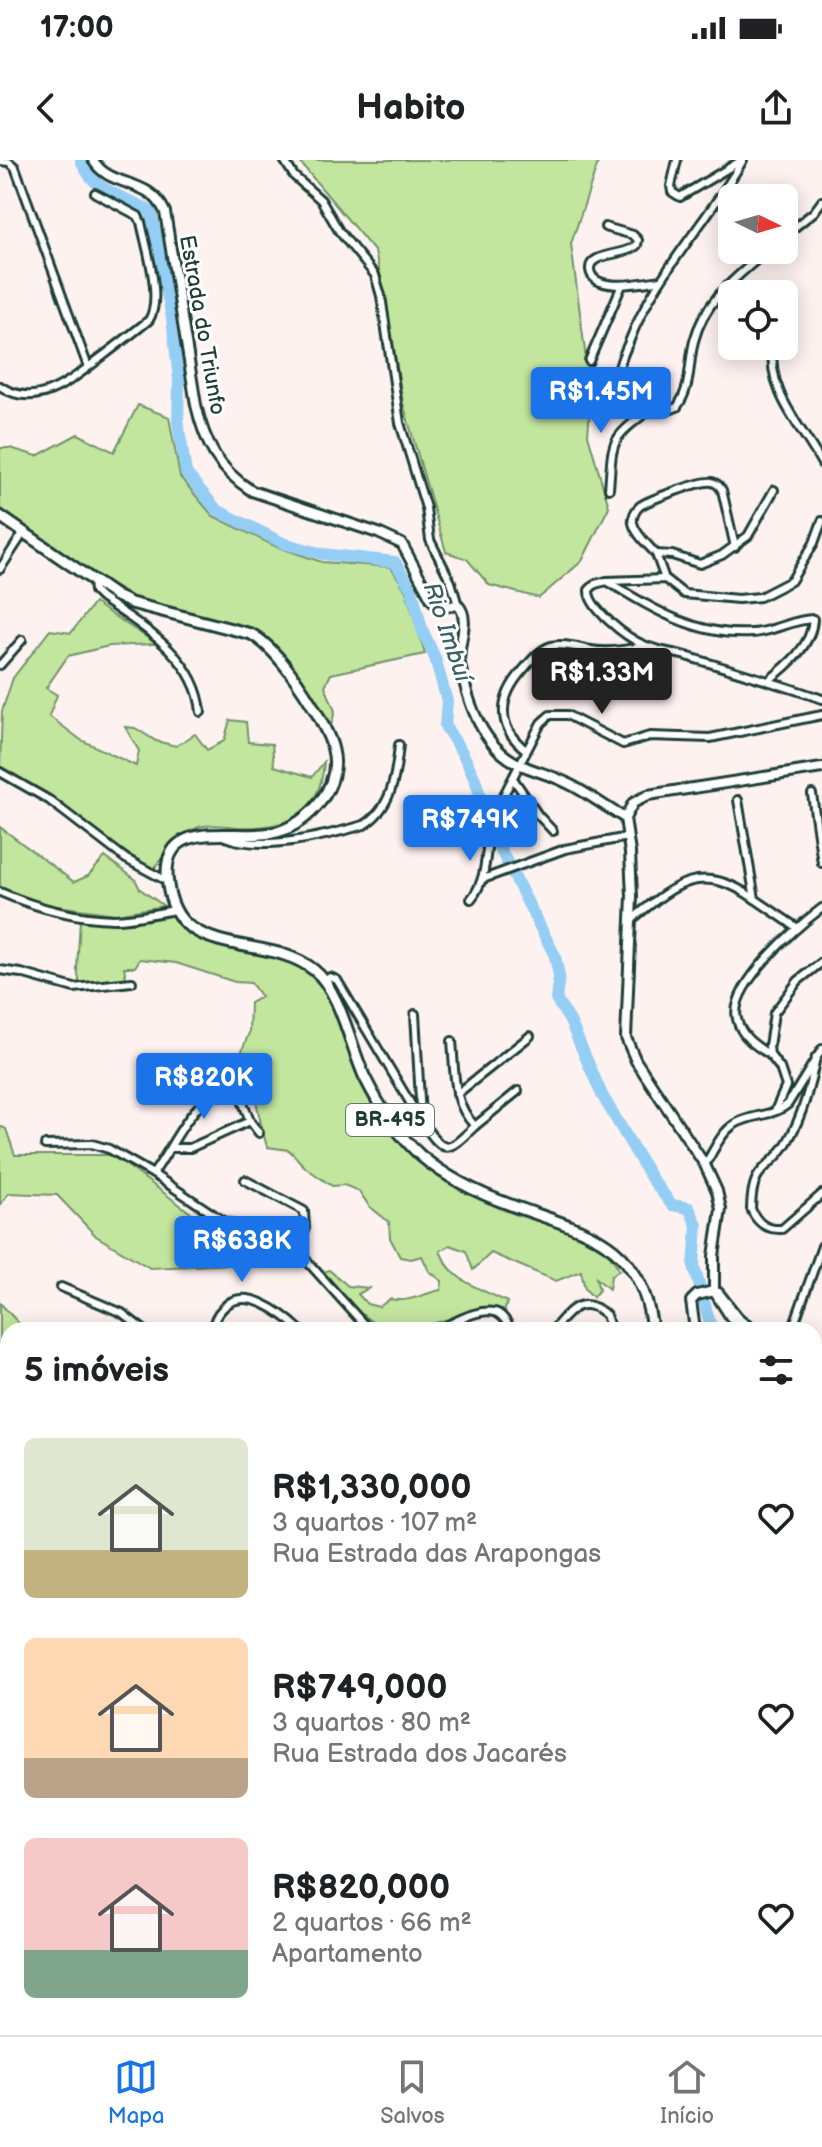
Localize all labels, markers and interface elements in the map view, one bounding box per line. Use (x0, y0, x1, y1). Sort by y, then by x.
text: 17:00 (40, 10, 114, 46)
icon: back (24, 86, 68, 130)
icon: share (754, 86, 798, 130)
text: Habito (356, 87, 466, 130)
north arrow (718, 184, 798, 264)
map controls (718, 184, 798, 360)
street label: Estrada do Triunfo (173, 233, 231, 417)
button: locate (718, 280, 798, 360)
pin: R$1.45M (527, 367, 675, 435)
text: R$1.45M (549, 377, 653, 408)
water label: Rio Imbuí (417, 579, 479, 689)
pin: R$1.33M (528, 648, 676, 716)
text: R$1.33M (550, 658, 654, 689)
pin: R$749K (405, 795, 535, 863)
text: R$749K (421, 805, 519, 836)
pin: R$820K (139, 1053, 269, 1121)
text: R$820K (154, 1063, 254, 1094)
road number: BR-495 (346, 1104, 434, 1136)
pin: R$638K (177, 1216, 307, 1284)
text: R$638K (192, 1226, 292, 1257)
icon: filters (754, 1348, 798, 1392)
text: 5 imóveis (24, 1350, 169, 1391)
text: R$1,330,000 (272, 1467, 472, 1508)
icon: home (88, 1470, 184, 1566)
icon: heart (754, 1496, 798, 1540)
text: 3 quartos · 107 m² (272, 1508, 477, 1539)
text: Rua Estrada das Arapongas (272, 1539, 601, 1570)
text: R$749,000 (272, 1667, 448, 1708)
icon: home (88, 1670, 184, 1766)
icon: heart (754, 1696, 798, 1740)
text: 3 quartos · 80 m² (272, 1708, 471, 1739)
text: Rua Estrada dos Jacarés (272, 1739, 567, 1770)
text: R$820,000 (272, 1867, 450, 1908)
icon: home (88, 1870, 184, 1966)
icon: heart (754, 1896, 798, 1940)
text: 2 quartos · 66 m² (272, 1908, 472, 1939)
text: Apartamento (272, 1939, 423, 1970)
tab: Mapa (108, 2055, 165, 2130)
tab: Salvos (380, 2055, 445, 2130)
tab: Início (660, 2055, 714, 2130)

